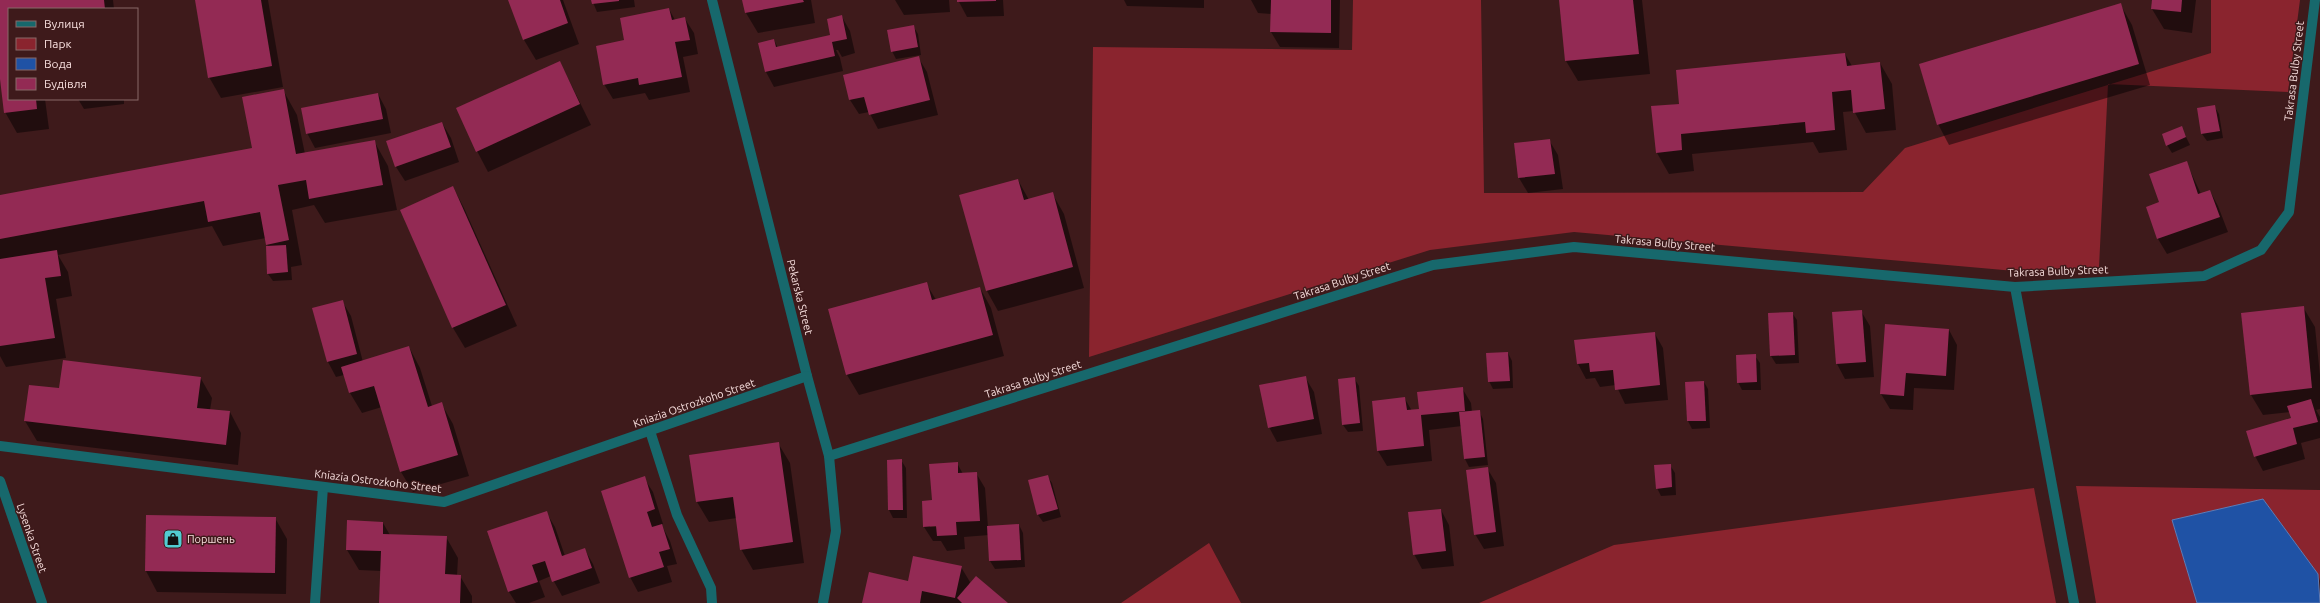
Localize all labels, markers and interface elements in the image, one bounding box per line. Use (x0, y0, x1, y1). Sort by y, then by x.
legend (8, 8, 138, 100)
text: Вулиця (44, 17, 85, 30)
street label: Takrasa Bulby Street (2282, 20, 2306, 122)
text: Парк (44, 37, 72, 50)
text: Вода (44, 57, 72, 70)
text: Будівля (44, 77, 87, 90)
street label: Takrasa Bulby Street (1614, 233, 1716, 253)
street label: Pekarska Street (785, 258, 815, 336)
street label: Takrasa Bulby Street (1292, 260, 1392, 302)
street label: Takrasa Bulby Street (2007, 263, 2109, 279)
street label: Takrasa Bulby Street (983, 358, 1083, 400)
street label: Kniazia Ostrozkoho Street (631, 376, 757, 430)
street label: Kniazia Ostrozkoho Street (314, 467, 443, 495)
street label: Lysenka Street (15, 502, 50, 575)
shop icon: Поршень (162, 528, 184, 550)
place label: Поршень (187, 533, 235, 545)

